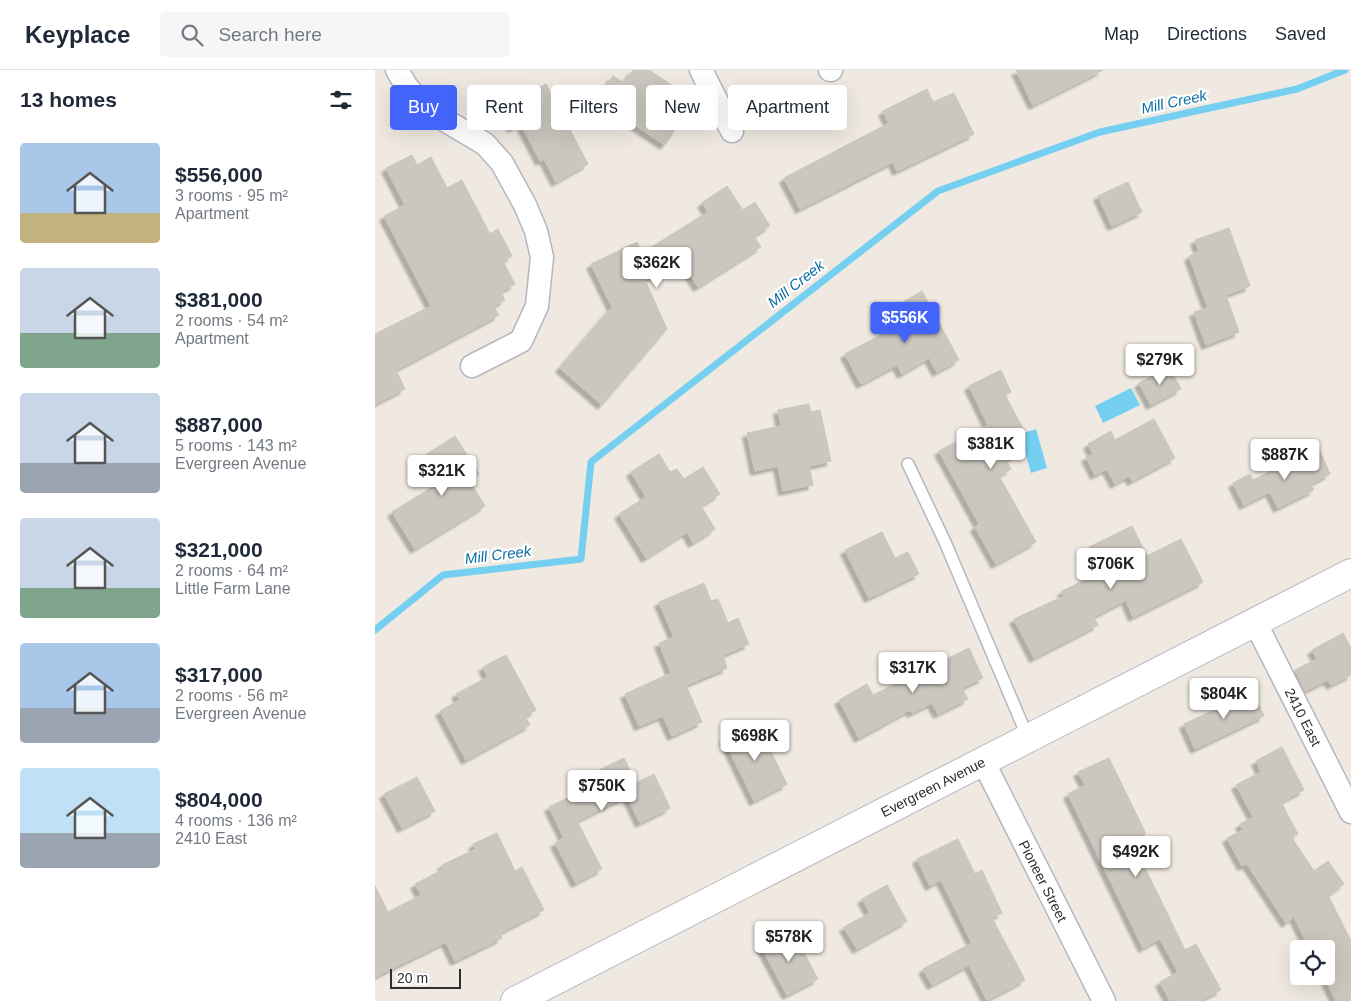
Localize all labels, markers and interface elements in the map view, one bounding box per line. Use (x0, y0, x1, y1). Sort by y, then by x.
search box (160, 12, 510, 57)
text: Keyplace (25, 21, 130, 48)
icon: search (178, 21, 206, 49)
text: Search here (218, 24, 322, 45)
text: Map (1104, 24, 1139, 44)
text: Directions (1167, 24, 1247, 44)
text: Saved (1275, 24, 1326, 44)
chip: Buy (390, 85, 457, 130)
chip: Rent (467, 85, 541, 130)
chip: Filters (551, 85, 636, 130)
chip: New (646, 85, 718, 130)
chip: Apartment (728, 85, 847, 130)
icon: filters (327, 86, 355, 114)
water label: Mill Creek (1140, 86, 1210, 117)
text: 13 homes (20, 88, 117, 111)
icon: home (60, 163, 120, 223)
text: $556,000 (175, 163, 263, 186)
text: 3 rooms · 95 m² (175, 187, 288, 204)
text: Apartment (175, 205, 249, 222)
pin: $362K (622, 246, 692, 289)
text: $362K (633, 254, 681, 271)
water label: Mill Creek (764, 255, 828, 311)
icon: home (60, 288, 120, 348)
text: $381,000 (175, 288, 263, 311)
pin: $556K (870, 302, 940, 344)
text: $556K (881, 309, 929, 326)
text: 2 rooms · 54 m² (175, 312, 288, 329)
text: Apartment (175, 330, 249, 347)
pin: $279K (1125, 344, 1195, 386)
text: $279K (1136, 351, 1184, 368)
icon: home (60, 413, 120, 473)
text: $887,000 (175, 413, 263, 436)
pin: $381K (956, 428, 1026, 470)
text: $381K (967, 435, 1015, 452)
text: 5 rooms · 143 m² (175, 437, 297, 454)
pin: $887K (1250, 438, 1320, 481)
text: $887K (1261, 446, 1309, 463)
pin: $321K (407, 454, 477, 497)
text: Evergreen Avenue (175, 455, 306, 472)
text: $321K (418, 462, 466, 479)
icon: home (60, 538, 120, 598)
text: $321,000 (175, 538, 263, 561)
water label: Mill Creek (464, 542, 534, 567)
pin: $706K (1076, 548, 1146, 590)
text: $706K (1087, 555, 1135, 572)
text: 2 rooms · 64 m² (175, 562, 288, 579)
text: Little Farm Lane (175, 580, 291, 597)
pin: $317K (878, 652, 948, 694)
text: $317K (889, 659, 937, 676)
icon: home (60, 663, 120, 723)
text: $317,000 (175, 663, 263, 686)
pin: $804K (1189, 678, 1259, 720)
text: $804K (1200, 685, 1248, 702)
street label: 2410 East (1282, 685, 1324, 749)
text: 2 rooms · 56 m² (175, 687, 288, 704)
text: Evergreen Avenue (175, 705, 306, 722)
pin: $698K (720, 720, 790, 762)
text: $698K (731, 727, 779, 744)
street label: Evergreen Avenue (878, 754, 988, 820)
pin: $750K (567, 770, 637, 812)
text: $750K (578, 777, 626, 794)
icon: home (60, 788, 120, 848)
text: $804,000 (175, 788, 263, 811)
text: 4 rooms · 136 m² (175, 812, 297, 829)
text: 2410 East (175, 830, 247, 847)
pin: $492K (1101, 836, 1171, 878)
street label: Pioneer Street (1016, 837, 1070, 925)
text: $492K (1112, 843, 1160, 860)
pin: $578K (754, 920, 824, 963)
text: $578K (765, 928, 813, 945)
map controls (1290, 940, 1335, 985)
button: locate (1290, 940, 1335, 985)
scale bar (390, 966, 461, 989)
text: 20 m (397, 970, 428, 986)

